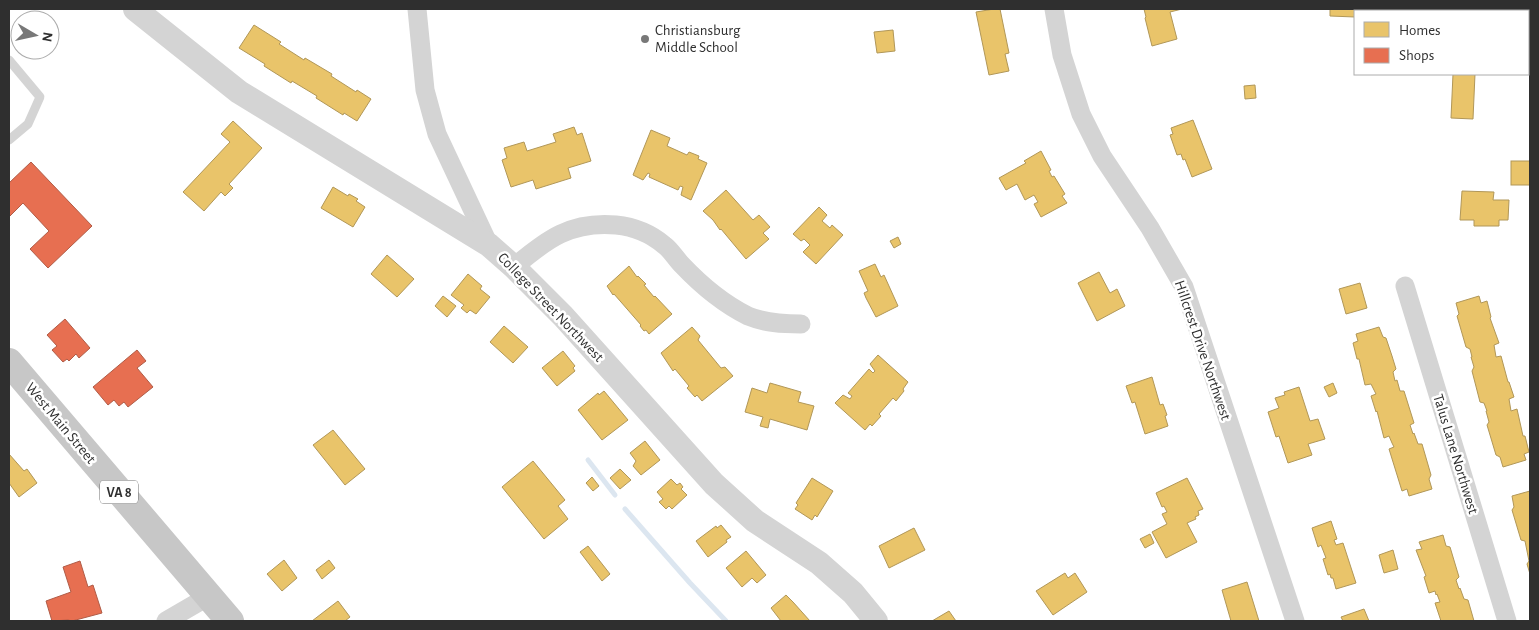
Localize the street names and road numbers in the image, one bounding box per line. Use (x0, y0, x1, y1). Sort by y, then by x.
street label: College Street Northwest (495, 250, 607, 365)
street label: Hillcrest Drive Northwest (1172, 278, 1234, 422)
street label: West Main Street (23, 380, 99, 467)
street label: Talus Lane Northwest (1430, 393, 1481, 516)
road number: VA 8 (100, 481, 138, 504)

